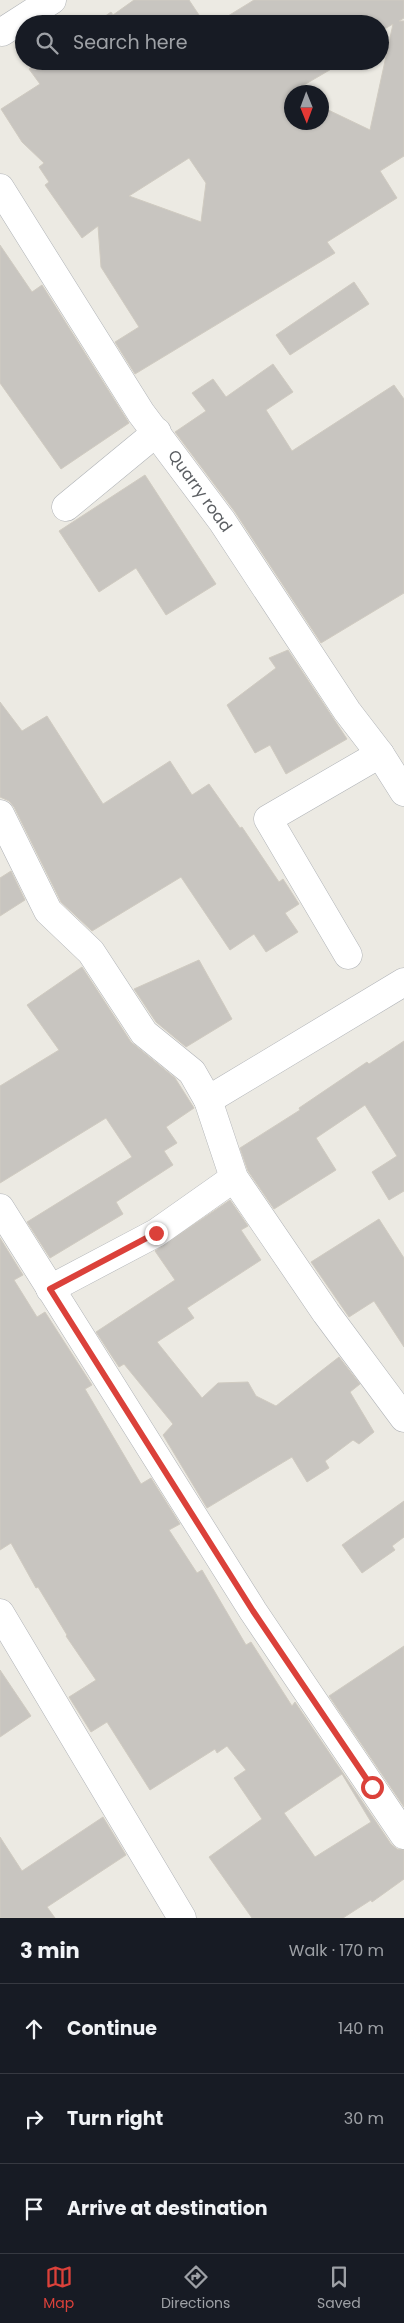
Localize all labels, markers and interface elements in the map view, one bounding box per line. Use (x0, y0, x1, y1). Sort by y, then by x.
search box (15, 15, 389, 70)
icon: search (33, 29, 61, 57)
text: Search here (73, 29, 187, 56)
north arrow (284, 85, 329, 130)
street label: Quarry road (162, 445, 238, 537)
route end (145, 1222, 168, 1245)
route start (361, 1776, 384, 1799)
text: 3 min (20, 1936, 80, 1965)
text: Walk · 170 m (289, 1939, 384, 1962)
icon: ahead (20, 2015, 48, 2043)
text: Continue (67, 2015, 157, 2042)
text: 140 m (338, 2017, 384, 2040)
icon: right (20, 2105, 48, 2133)
text: Turn right (67, 2105, 163, 2132)
text: 30 m (344, 2107, 384, 2130)
icon: arrive (20, 2195, 48, 2223)
text: Arrive at destination (67, 2195, 268, 2222)
tab: Map (43, 2263, 74, 2314)
tab: Directions (161, 2263, 230, 2314)
tab: Saved (317, 2263, 361, 2314)

